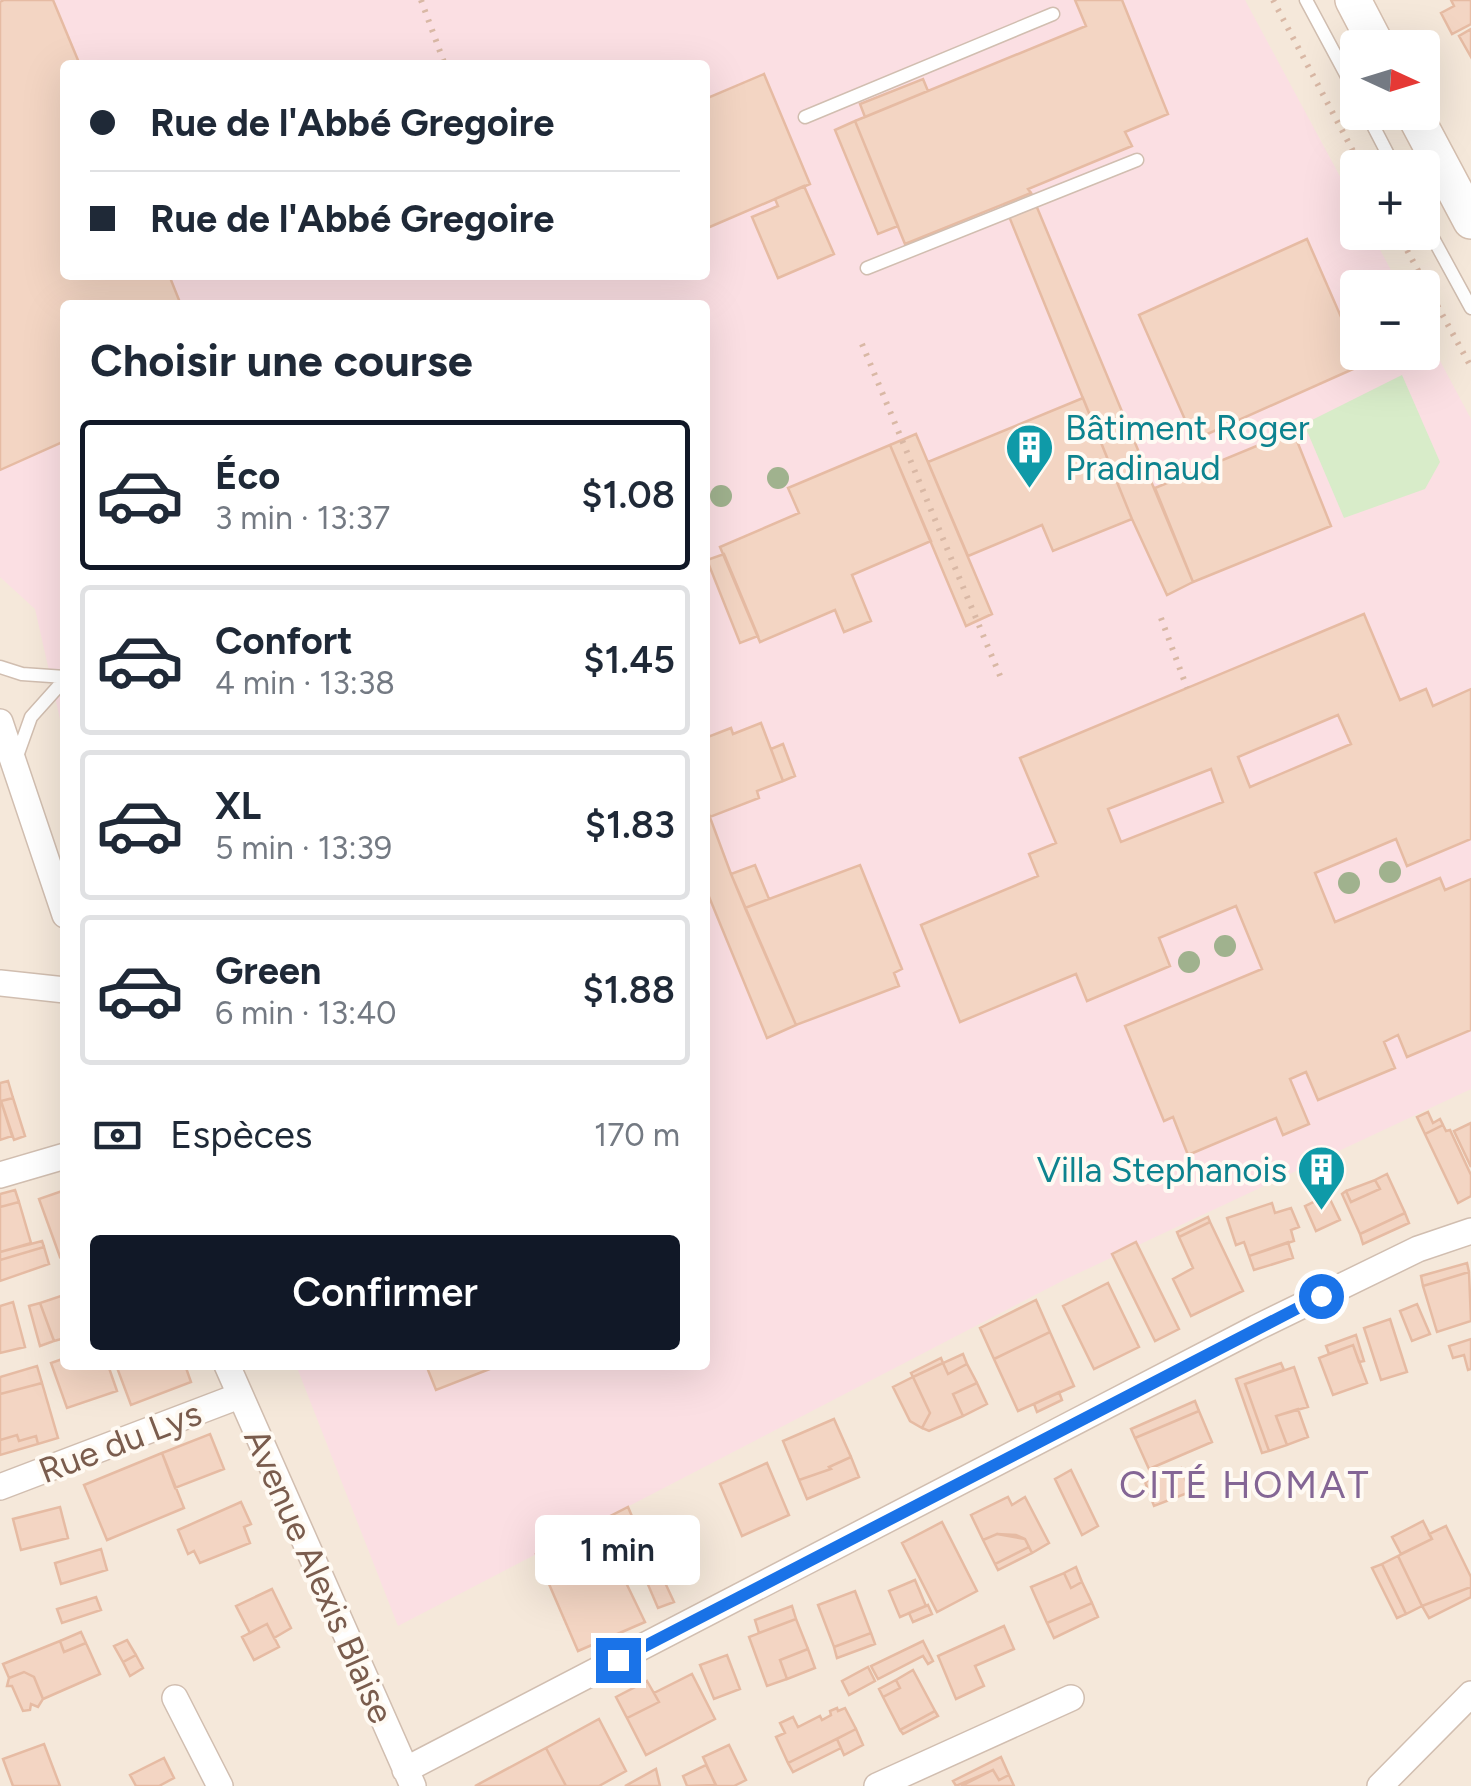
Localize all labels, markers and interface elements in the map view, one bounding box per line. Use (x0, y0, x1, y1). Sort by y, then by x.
north arrow (1340, 30, 1440, 130)
map controls (1340, 30, 1440, 370)
text: Rue de l'Abbé Gregoire (150, 100, 554, 146)
button: + (1340, 150, 1440, 250)
text: Rue de l'Abbé Gregoire (150, 196, 554, 242)
button: − (1340, 270, 1440, 370)
text: Choisir une course (90, 333, 473, 387)
place label: Bâtiment Roger Pradinaud (1065, 407, 1310, 489)
building icon: Bâtiment Roger Pradinaud (1004, 422, 1056, 490)
icon: car (95, 450, 185, 540)
text: Éco (215, 453, 280, 499)
text: $1.08 (581, 472, 675, 518)
text: 3 min · 13:37 (215, 499, 390, 537)
icon: car (95, 615, 185, 705)
text: Confort (215, 618, 352, 664)
text: $1.45 (583, 637, 675, 683)
text: 4 min · 13:38 (215, 664, 395, 702)
icon: car (95, 780, 185, 870)
text: XL (215, 783, 261, 829)
text: $1.83 (585, 802, 675, 848)
text: 5 min · 13:39 (215, 829, 392, 867)
icon: car (95, 945, 185, 1035)
text: Green (215, 948, 321, 994)
text: $1.88 (582, 967, 675, 1013)
text: 6 min · 13:40 (215, 994, 397, 1032)
icon: cash (90, 1108, 145, 1163)
text: Espèces (170, 1112, 312, 1158)
text: 170 m (594, 1116, 680, 1154)
building icon: Villa Stephanois (1296, 1144, 1348, 1212)
place label: Villa Stephanois (1037, 1149, 1287, 1191)
button: Confirmer (90, 1235, 680, 1350)
route start (1299, 1274, 1344, 1319)
street label: Rue du Lys (33, 1392, 207, 1492)
street label: Avenue Alexis Blaise (235, 1422, 403, 1730)
district label: CITÉ HOMAT (1119, 1462, 1371, 1508)
callout: 1 min (536, 1515, 700, 1585)
text: 1 min (580, 1531, 655, 1569)
route end (596, 1638, 641, 1683)

